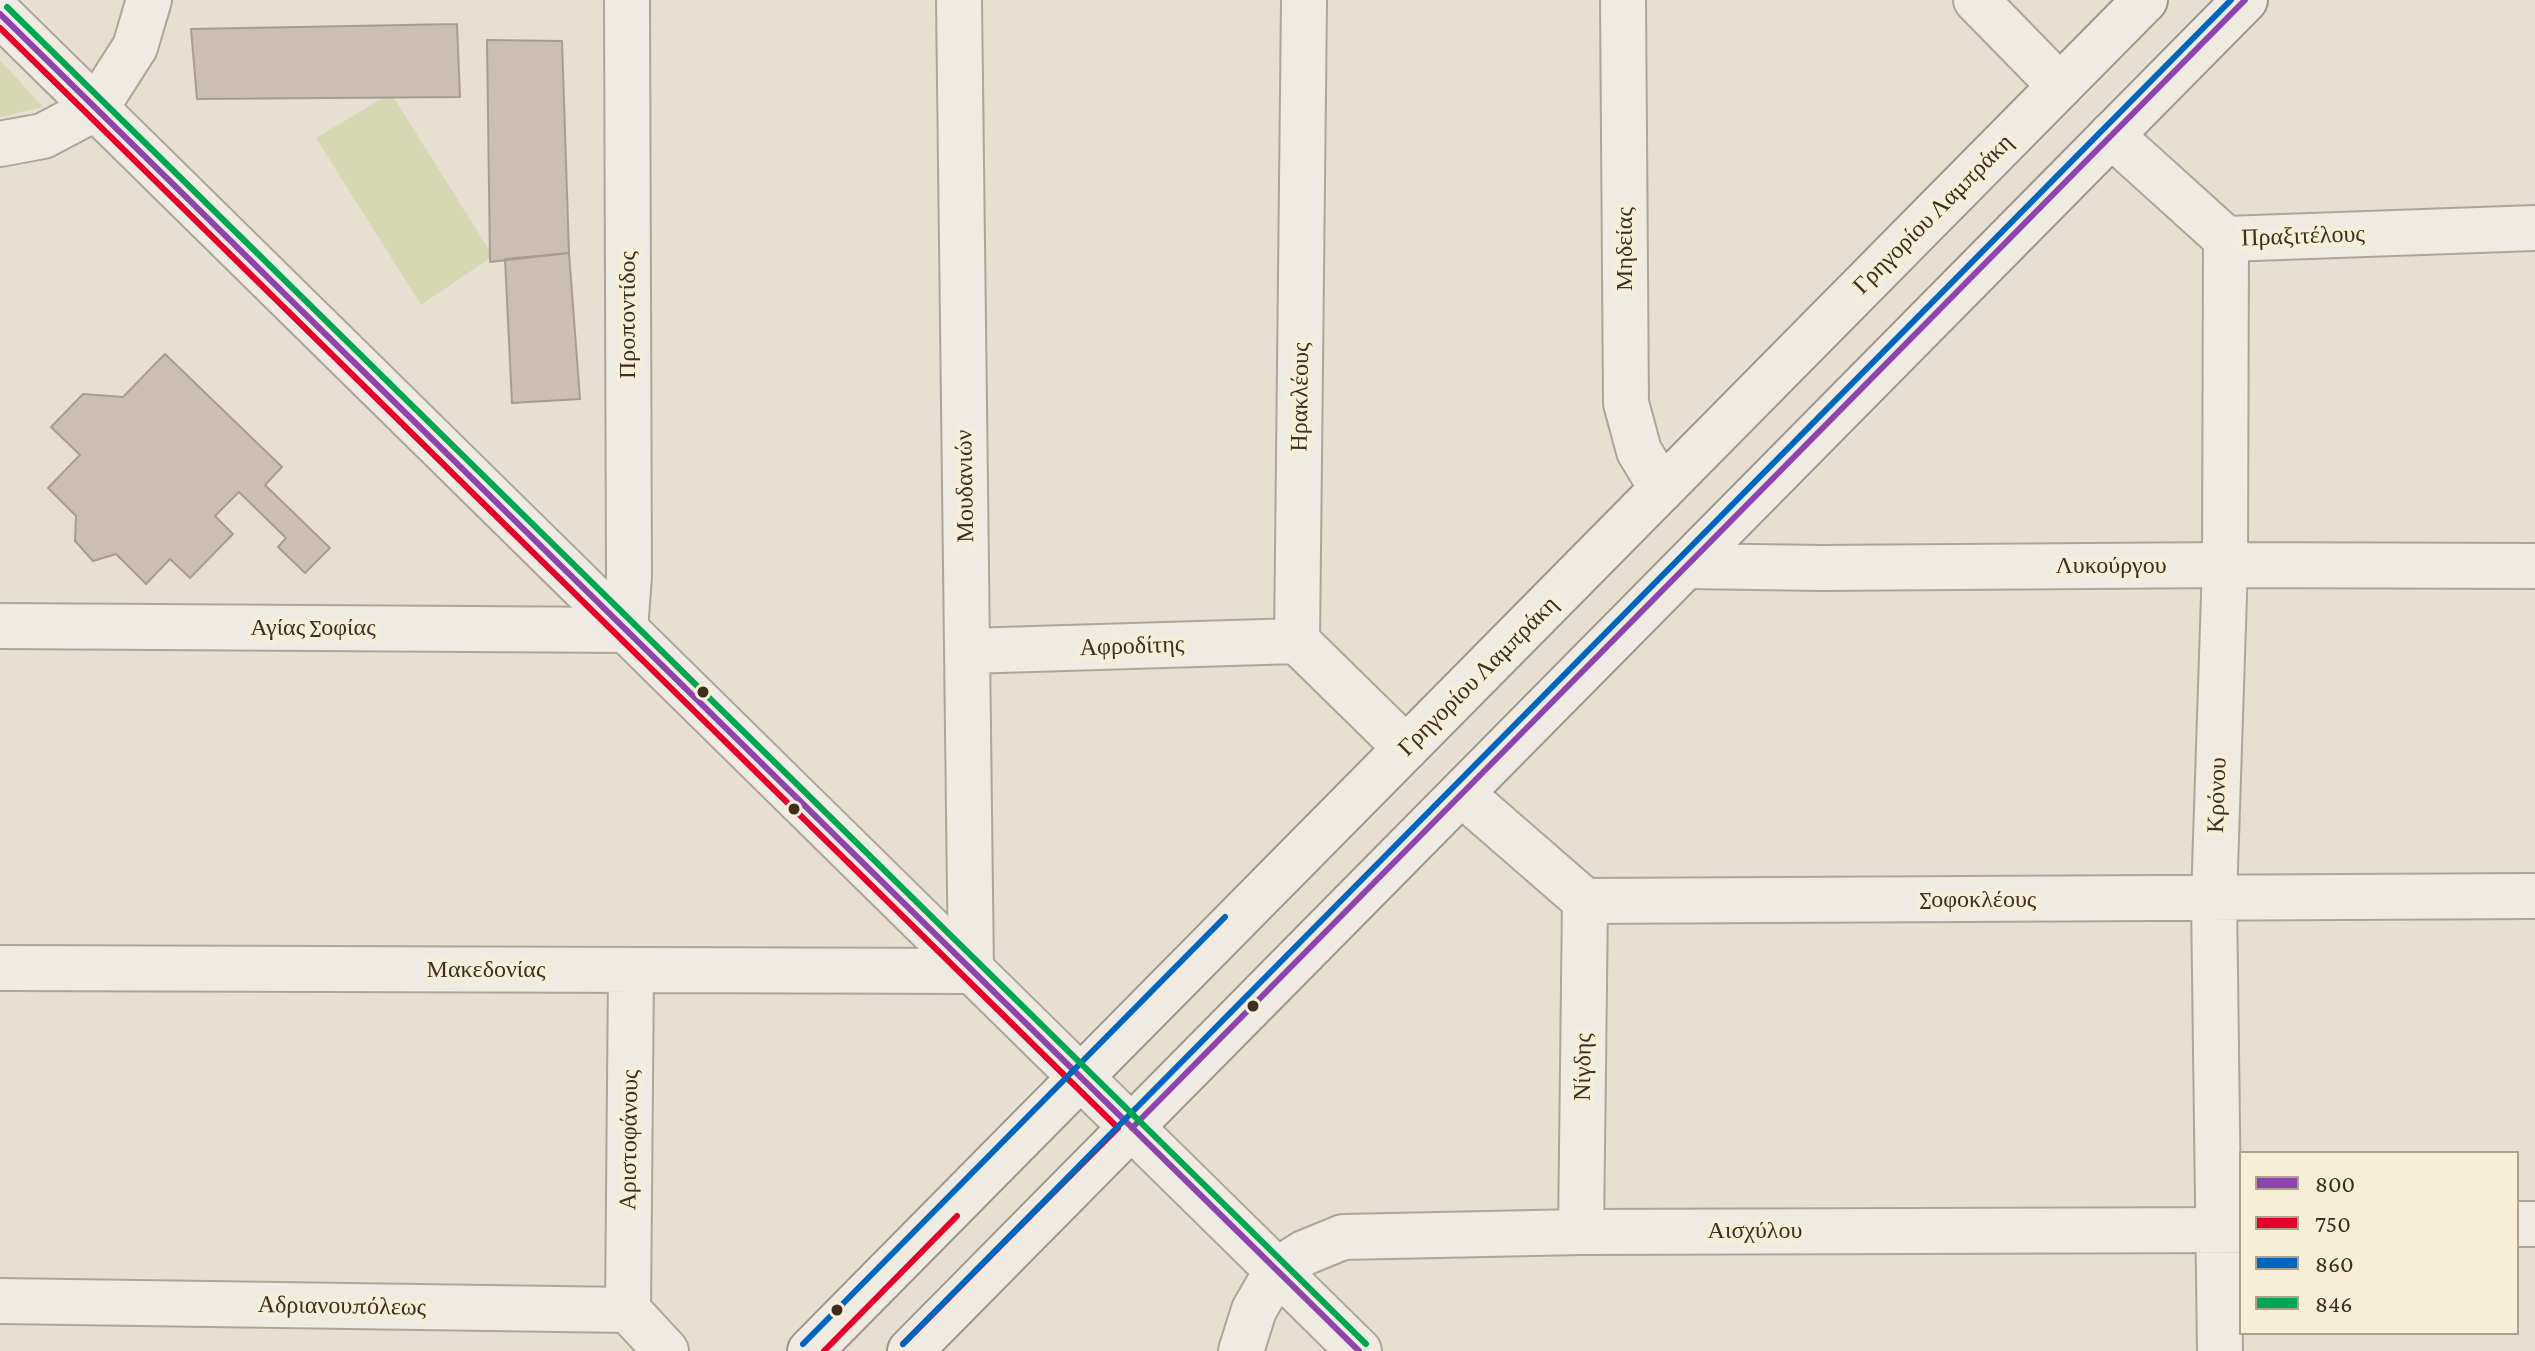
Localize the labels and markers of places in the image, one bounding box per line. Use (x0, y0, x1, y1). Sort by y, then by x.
unlabelled marker (695, 684, 711, 700)
unlabelled marker (786, 801, 802, 817)
unlabelled marker (1245, 998, 1261, 1014)
unlabelled marker (829, 1302, 845, 1318)

